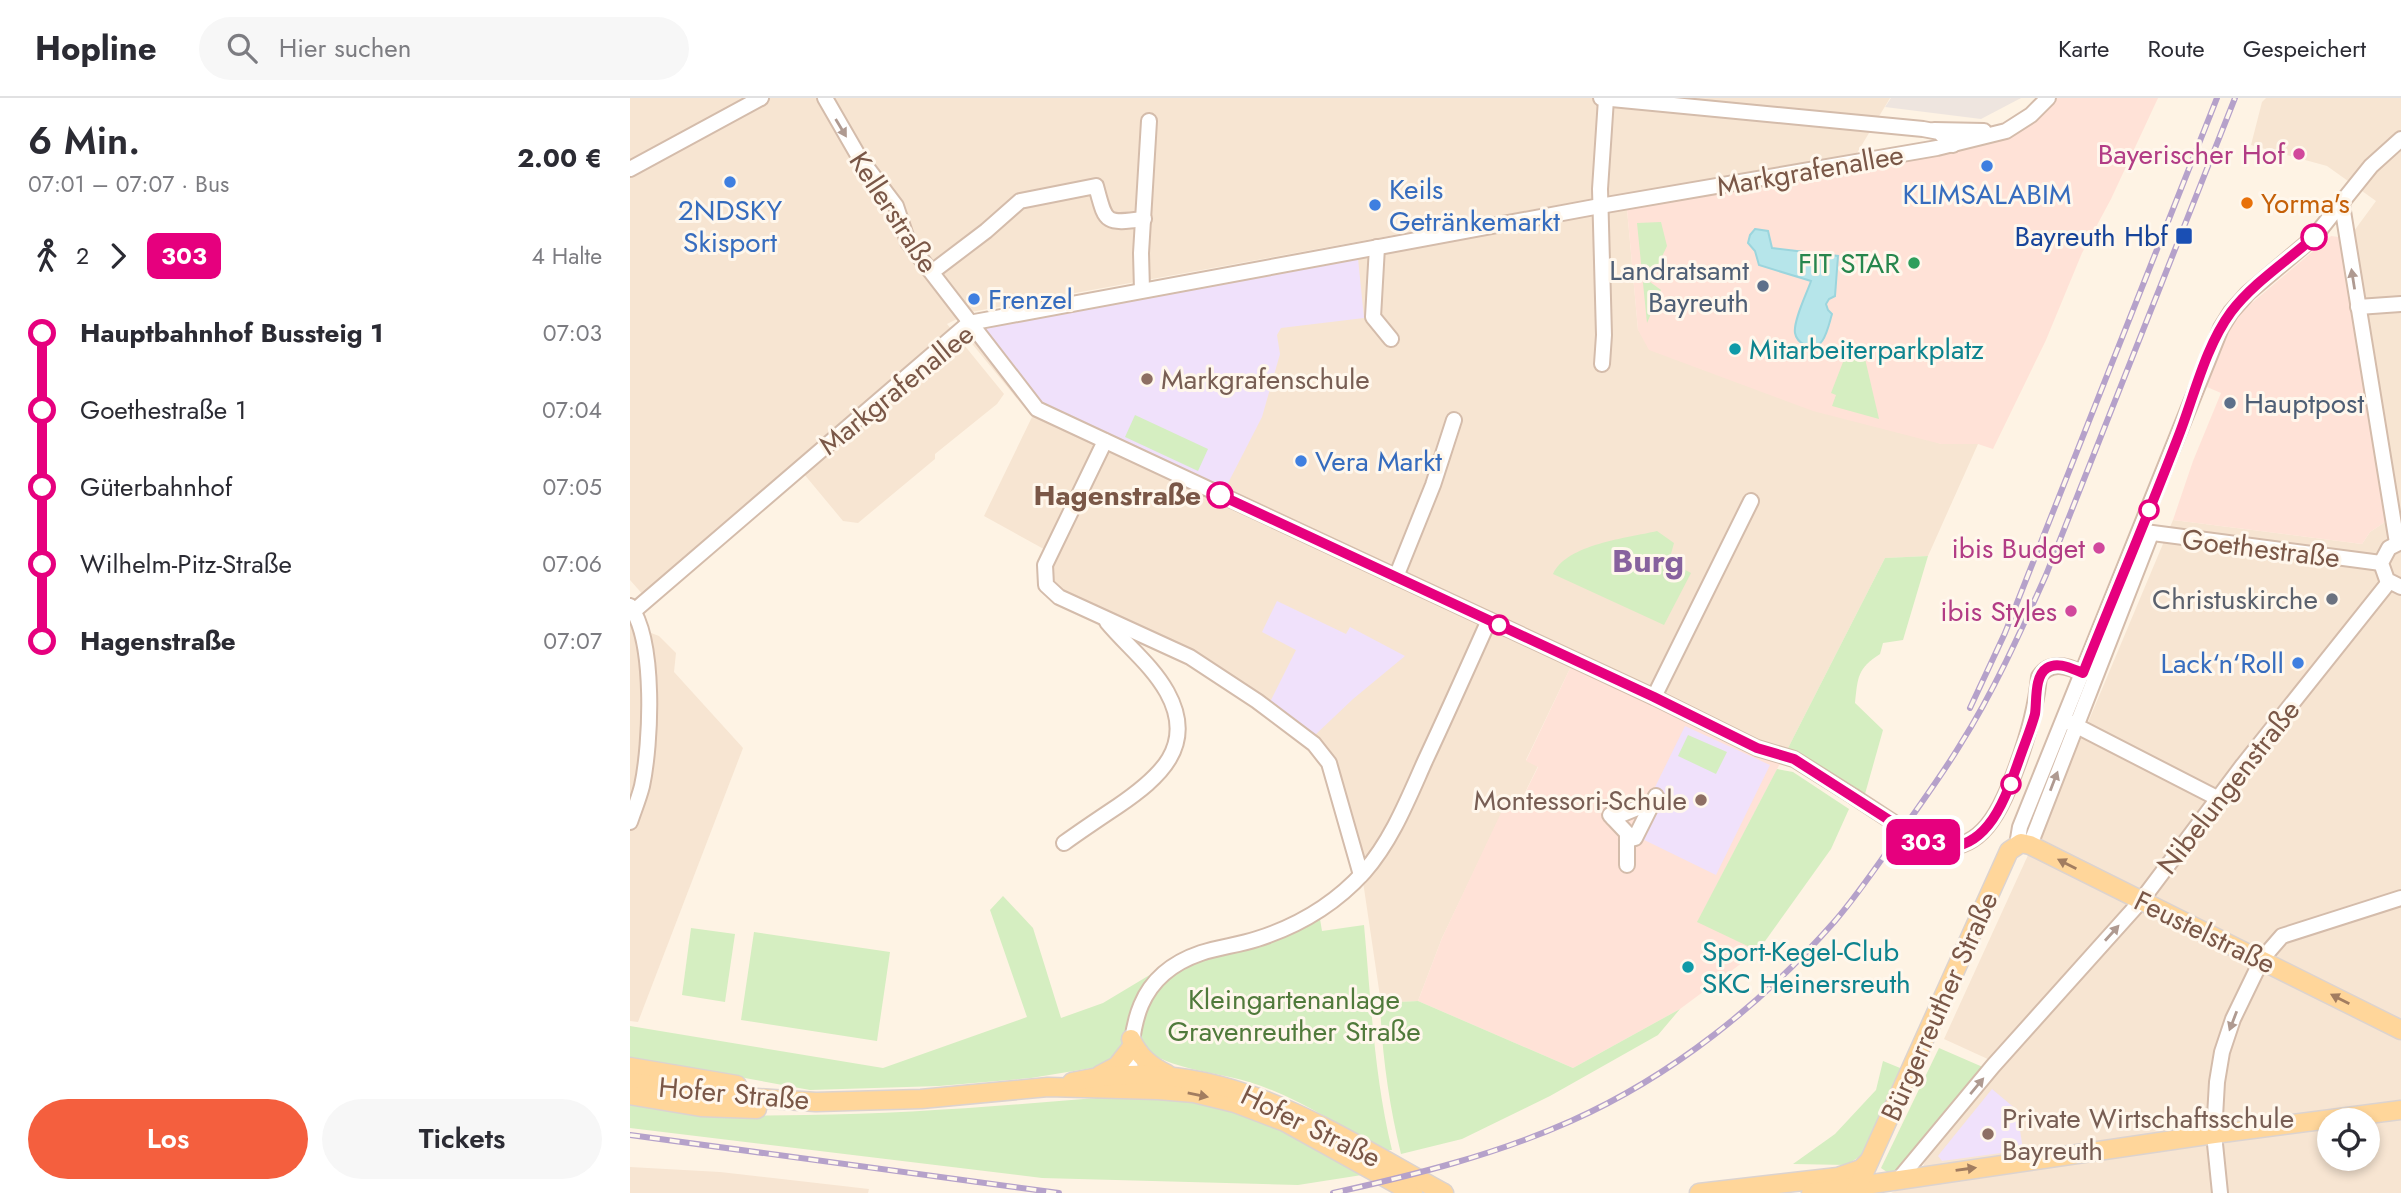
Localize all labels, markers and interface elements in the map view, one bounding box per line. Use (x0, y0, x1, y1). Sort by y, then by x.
search box (199, 17, 689, 80)
text: Hopline (35, 25, 157, 72)
icon: search (223, 29, 261, 67)
text: Hier suchen (279, 29, 411, 67)
text: Karte (2058, 31, 2109, 66)
text: Route (2147, 31, 2205, 66)
text: Gespeichert (2243, 31, 2366, 66)
text: 6 Min. (28, 113, 140, 168)
one-way arrow (835, 118, 847, 137)
street label: Markgrafenallee (1713, 134, 1907, 207)
place label: Bayerischer Hof (2098, 134, 2286, 175)
text: 2.00 € (517, 139, 602, 177)
street label: Kellerstraße (839, 143, 948, 281)
marker: Bayerischer Hof (2291, 146, 2307, 162)
marker: KLIMSALABIM (1979, 158, 1995, 174)
text: 07:01 – 07:07 · Bus (28, 167, 229, 201)
place label: Keils Getränkemarkt (1389, 169, 1560, 242)
marker: 2NDSKY Skisport (722, 174, 738, 190)
place label: KLIMSALABIM (1903, 174, 2071, 215)
place label: Yorma's (2261, 183, 2350, 224)
place label: 2NDSKY Skisport (678, 190, 782, 263)
marker: Yorma's (2239, 195, 2255, 211)
marker: Keils Getränkemarkt (1367, 197, 1383, 213)
place label: Bayreuth Hbf (2015, 216, 2169, 257)
unlabelled marker (2301, 224, 2327, 250)
marker: Bayreuth Hbf (2174, 226, 2194, 246)
icon: walk (28, 237, 66, 275)
icon: forward (99, 237, 137, 275)
text: 303 (161, 238, 207, 273)
text: 2 (76, 239, 89, 273)
text: 4 Halte (532, 239, 602, 273)
place label: FIT STAR (1798, 243, 1900, 284)
place label: Landratsamt Bayreuth (1609, 250, 1749, 323)
marker: FIT STAR (1906, 255, 1922, 271)
one-way arrow (2347, 268, 2358, 290)
marker: Landratsamt Bayreuth (1755, 278, 1771, 294)
place label: Frenzel (988, 279, 1073, 320)
marker: Frenzel (966, 291, 982, 307)
text: Hauptbahnhof Bussteig 1 (80, 314, 384, 352)
street label: Markgrafenallee (810, 314, 983, 465)
text: 07:03 (543, 316, 602, 350)
place label: Mitarbeiterparkplatz (1749, 329, 1984, 370)
marker: Mitarbeiterparkplatz (1727, 341, 1743, 357)
place label: Markgrafenschule (1161, 359, 1370, 400)
marker: Markgrafenschule (1139, 371, 1155, 387)
place label: Hauptpost (2244, 383, 2364, 424)
text: Goethestraße 1 (80, 391, 247, 429)
text: 07:04 (542, 393, 602, 427)
marker: Hauptpost (2222, 395, 2238, 411)
place label: Vera Markt (1315, 441, 1442, 482)
marker: Vera Markt (1293, 453, 1309, 469)
text: Güterbahnhof (80, 468, 232, 506)
text: 07:05 (542, 470, 602, 504)
place label: Hagenstraße (1033, 475, 1201, 516)
marker: Hagenstraße (1207, 482, 1233, 508)
unlabelled marker (2139, 500, 2159, 520)
street label: Goethestraße (2180, 518, 2342, 579)
place label: ibis Budget (1951, 528, 2085, 569)
district label: Burg (1612, 538, 1684, 584)
marker: ibis Budget (2091, 540, 2107, 556)
text: Wilhelm-Pitz-Straße (80, 545, 292, 583)
text: 07:06 (542, 547, 602, 581)
place label: Christuskirche (2152, 579, 2318, 620)
place label: ibis Styles (1940, 591, 2057, 632)
marker: Christuskirche (2324, 591, 2340, 607)
marker: ibis Styles (2063, 603, 2079, 619)
unlabelled marker (1489, 615, 1509, 635)
text: Hagenstraße (80, 622, 236, 660)
text: 07:07 (543, 624, 602, 658)
place label: Lack‘n‘Roll (2161, 643, 2284, 684)
marker: Lack‘n‘Roll (2290, 655, 2306, 671)
street label: Nibelungenstraße (2147, 691, 2310, 883)
one-way arrow (2048, 770, 2059, 791)
unlabelled marker (2001, 774, 2021, 794)
place label: Montessori-Schule (1474, 780, 1687, 821)
marker: Montessori-Schule (1693, 792, 1709, 808)
line badge: 303 (1883, 819, 1963, 865)
text: 303 (1900, 824, 1946, 859)
one-way arrow (2057, 858, 2077, 869)
street label: Feustelstraße (2127, 881, 2282, 984)
street label: Bürgerreuther Straße (1870, 885, 2008, 1127)
one-way arrow (2104, 925, 2120, 942)
place label: Sport-Kegel-Club SKC Heinersreuth (1702, 931, 1911, 1004)
marker: Sport-Kegel-Club SKC Heinersreuth (1680, 959, 1696, 975)
park label: Kleingartenanlage Gravenreuther Straße (1167, 979, 1421, 1052)
one-way arrow (2330, 993, 2350, 1004)
one-way arrow (2228, 1011, 2239, 1032)
street label: Hofer Straße (657, 1066, 811, 1121)
street label: Hofer Straße (1234, 1075, 1388, 1178)
one-way arrow (1969, 1077, 1985, 1095)
one-way arrow (1187, 1090, 1209, 1101)
place label: Private Wirtschaftsschule Bayreuth (2002, 1098, 2294, 1171)
button: Los (28, 1099, 308, 1179)
button: Tickets (322, 1099, 602, 1179)
map controls (2317, 1108, 2380, 1171)
button: locate (2317, 1108, 2380, 1171)
marker: Private Wirtschaftsschule Bayreuth (1980, 1126, 1996, 1142)
one-way arrow (1955, 1164, 1977, 1175)

